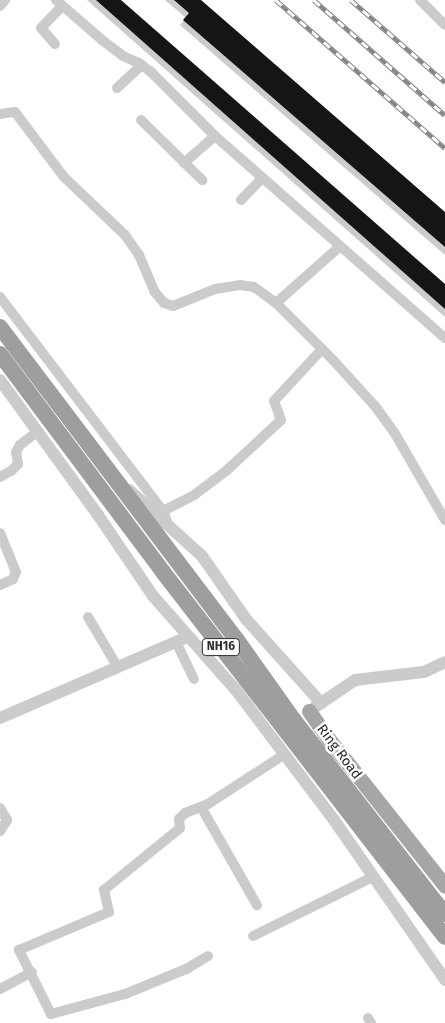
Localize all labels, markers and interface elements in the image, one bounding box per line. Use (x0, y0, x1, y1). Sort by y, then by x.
road number: NH16 (201, 638, 241, 656)
street label: Ring Road (313, 721, 365, 783)

